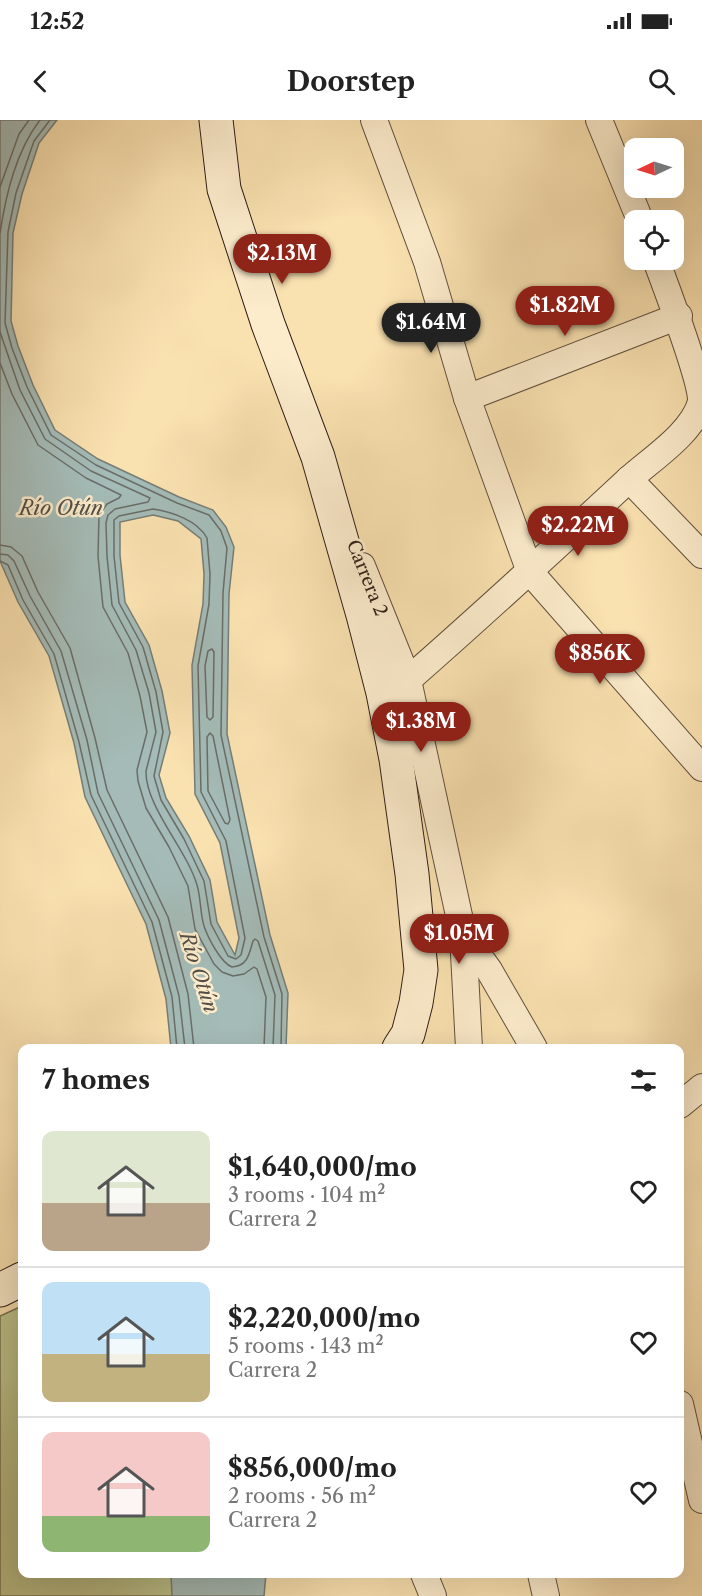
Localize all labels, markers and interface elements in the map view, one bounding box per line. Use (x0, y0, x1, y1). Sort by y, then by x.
text: 12:52 (30, 8, 85, 35)
icon: back (24, 65, 57, 98)
text: Doorstep (287, 65, 415, 98)
icon: search (645, 65, 678, 98)
north arrow (624, 138, 684, 198)
map controls (624, 138, 684, 270)
button: locate (624, 210, 684, 270)
pin: $2.13M (233, 234, 331, 285)
text: $2.13M (247, 241, 317, 265)
pin: $1.82M (516, 286, 614, 337)
text: $1.82M (529, 293, 601, 317)
pin: $1.64M (382, 303, 480, 354)
text: $1.64M (396, 310, 466, 334)
water label: Río Otún (17, 496, 103, 520)
pin: $2.22M (529, 506, 627, 557)
text: $2.22M (541, 513, 615, 537)
street label: Carrera 2 (342, 537, 392, 619)
pin: $856K (558, 634, 642, 685)
text: $856K (569, 641, 631, 665)
pin: $1.38M (372, 702, 470, 753)
text: $1.38M (386, 709, 456, 733)
pin: $1.05M (410, 914, 508, 965)
text: $1.05M (424, 921, 494, 945)
water label: Río Otún (174, 927, 223, 1015)
text: 7 homes (42, 1064, 150, 1096)
icon: filters (627, 1064, 660, 1097)
text: $1,640,000/mo (228, 1151, 417, 1183)
icon: home (90, 1155, 162, 1227)
icon: heart (627, 1175, 660, 1208)
text: 3 rooms · 104 m² (228, 1183, 385, 1207)
text: Carrera 2 (228, 1207, 317, 1231)
text: $2,220,000/mo (228, 1302, 420, 1334)
icon: home (90, 1306, 162, 1378)
icon: heart (627, 1326, 660, 1359)
text: 5 rooms · 143 m² (228, 1334, 384, 1358)
text: Carrera 2 (228, 1358, 317, 1382)
text: $856,000/mo (228, 1452, 397, 1484)
icon: home (90, 1456, 162, 1528)
icon: heart (627, 1476, 660, 1509)
text: 2 rooms · 56 m² (228, 1484, 376, 1508)
text: Carrera 2 (228, 1508, 317, 1532)

